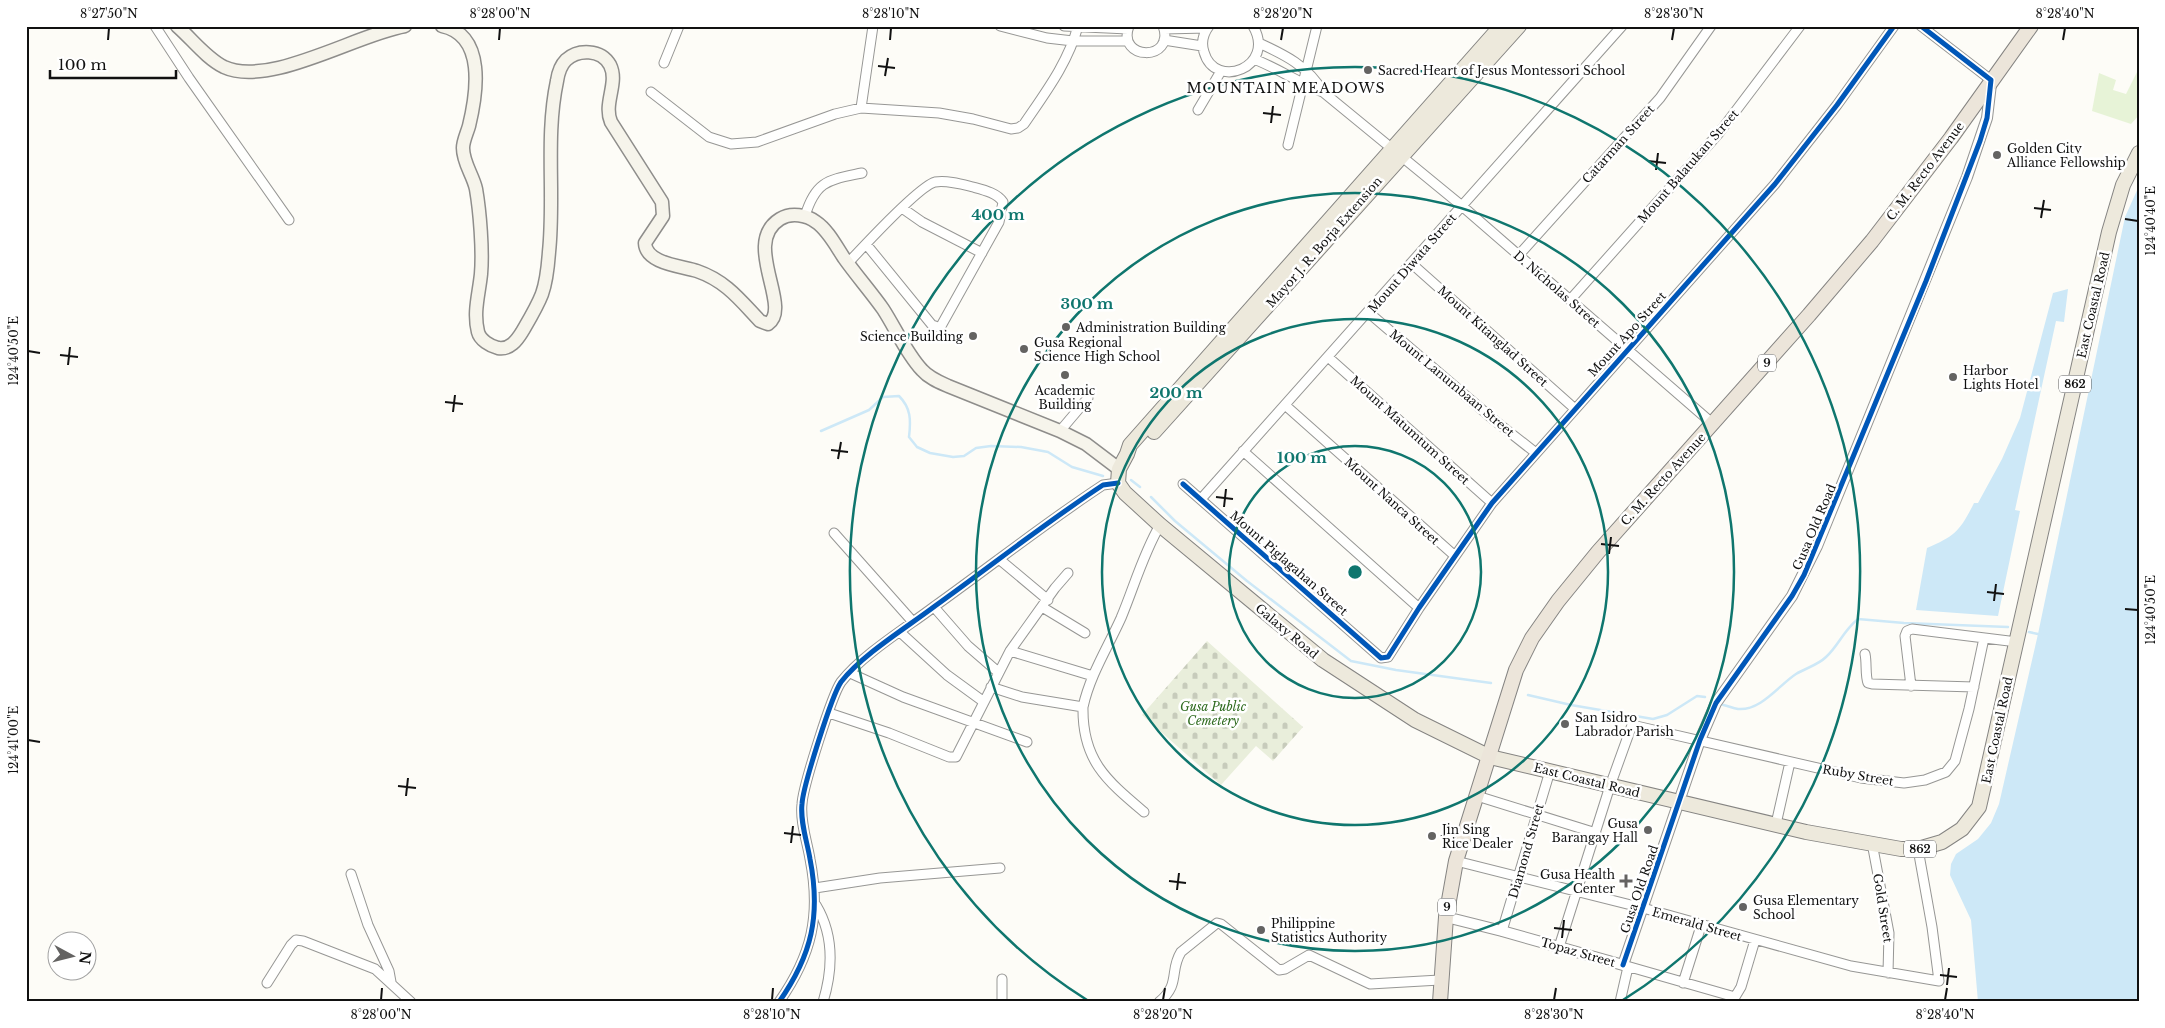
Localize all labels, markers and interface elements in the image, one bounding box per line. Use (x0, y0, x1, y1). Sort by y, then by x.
text: 8°27'50"N (80, 6, 138, 21)
text: 8°28'00"N (469, 6, 531, 21)
text: 8°28'10"N (862, 6, 920, 21)
text: 8°28'20"N (1253, 6, 1313, 21)
text: 8°28'30"N (1644, 6, 1704, 21)
text: 8°28'40"N (2035, 6, 2095, 21)
scale bar (50, 48, 176, 80)
text: 100 m (58, 55, 107, 74)
place label: Sacred Heart of Jesus Montessori School (1378, 63, 1625, 78)
marker: Sacred Heart of Jesus Montessori School (1362, 64, 1374, 76)
district label: MOUNTAIN MEADOWS (1186, 79, 1386, 97)
street label: Catarman Street (1579, 101, 1658, 186)
street label: Mount Balatukan Street (1635, 106, 1742, 226)
street label: C. M. Recto Avenue (1883, 119, 1967, 223)
place label: Golden City Alliance Fellowship (2006, 141, 2126, 170)
marker: Golden City Alliance Fellowship (1991, 149, 2003, 161)
street label: Mayor J. R. Borja Extension (1263, 173, 1385, 311)
text: 124°40'40"E (2143, 186, 2158, 256)
text: 400 m (971, 205, 1025, 224)
street label: Mount Diwata Street (1365, 210, 1460, 316)
street label: D. Nicholas Street (1511, 247, 1604, 331)
street label: East Coastal Road (2073, 250, 2113, 360)
street label: Mount Kitanglad Street (1435, 283, 1552, 390)
street label: Mount Apo Street (1585, 288, 1669, 380)
text: 300 m (1061, 294, 1114, 313)
text: 124°40'50"E (6, 316, 21, 386)
place label: Administration Building (1075, 320, 1227, 335)
marker: Administration Building (1060, 321, 1072, 333)
street label: Mount Lanumbaan Street (1387, 326, 1518, 440)
place label: Science Building (860, 329, 964, 344)
marker: Science Building (967, 330, 979, 342)
place label: Gusa Regional Science High School (1034, 335, 1160, 364)
marker: Gusa Regional Science High School (1018, 343, 1030, 355)
road number: 9 (1758, 354, 1776, 372)
place label: Harbor Lights Hotel (1963, 363, 2039, 392)
marker: Academic Building (1059, 369, 1071, 381)
marker: Harbor Lights Hotel (1947, 371, 1959, 383)
street label: Mount Matumtum Street (1347, 373, 1473, 488)
road number: 862 (2059, 376, 2091, 392)
place label: Academic Building (1034, 383, 1096, 412)
text: 200 m (1150, 383, 1203, 402)
street label: C. M. Recto Avenue (1617, 429, 1709, 528)
text: 100 m (1277, 448, 1327, 467)
street label: Mount Nanca Street (1341, 454, 1443, 548)
street label: Gusa Old Road (1789, 482, 1839, 572)
street label: Mount Piglagahan Street (1227, 508, 1351, 619)
centre of rings (1346, 563, 1364, 581)
text: 124°40'50"E (2143, 575, 2158, 645)
street label: Galaxy Road (1252, 600, 1322, 662)
street label: East Coastal Road (1978, 675, 2016, 785)
park label: Gusa Public Cemetery (1180, 699, 1247, 728)
text: 124°41'00"E (6, 705, 21, 774)
place label: San Isidro Labrador Parish (1575, 710, 1674, 739)
marker: San Isidro Labrador Parish (1559, 718, 1571, 730)
street label: East Coastal Road (1532, 760, 1642, 800)
street label: Ruby Street (1821, 761, 1895, 789)
street label: Diamond Street (1505, 801, 1547, 900)
place label: Gusa Barangay Hall (1552, 816, 1638, 845)
place label: Jin Sing Rice Dealer (1440, 822, 1513, 851)
marker: Gusa Barangay Hall (1642, 824, 1654, 836)
marker: Jin Sing Rice Dealer (1426, 830, 1438, 842)
road number: 862 (1904, 841, 1936, 858)
street label: Gusa Old Road (1617, 843, 1661, 935)
place label: Gusa Health Center (1540, 867, 1615, 896)
street label: Gold Street (1870, 872, 1896, 944)
marker: Gusa Health Center (1619, 874, 1633, 888)
place label: Gusa Elementary School (1753, 893, 1859, 922)
road number: 9 (1438, 899, 1456, 916)
marker: Gusa Elementary School (1737, 901, 1749, 913)
street label: Emerald Street (1651, 904, 1744, 944)
place label: Philippine Statistics Authority (1271, 916, 1388, 945)
marker: Philippine Statistics Authority (1255, 924, 1267, 936)
north arrow (48, 930, 98, 980)
street label: Topaz Street (1539, 934, 1618, 970)
text: N (75, 950, 95, 965)
text: 8°28'00"N (350, 1007, 412, 1022)
text: 8°28'10"N (743, 1007, 801, 1022)
text: 8°28'20"N (1133, 1007, 1193, 1022)
text: 8°28'30"N (1524, 1007, 1584, 1022)
text: 8°28'40"N (1915, 1007, 1975, 1022)

